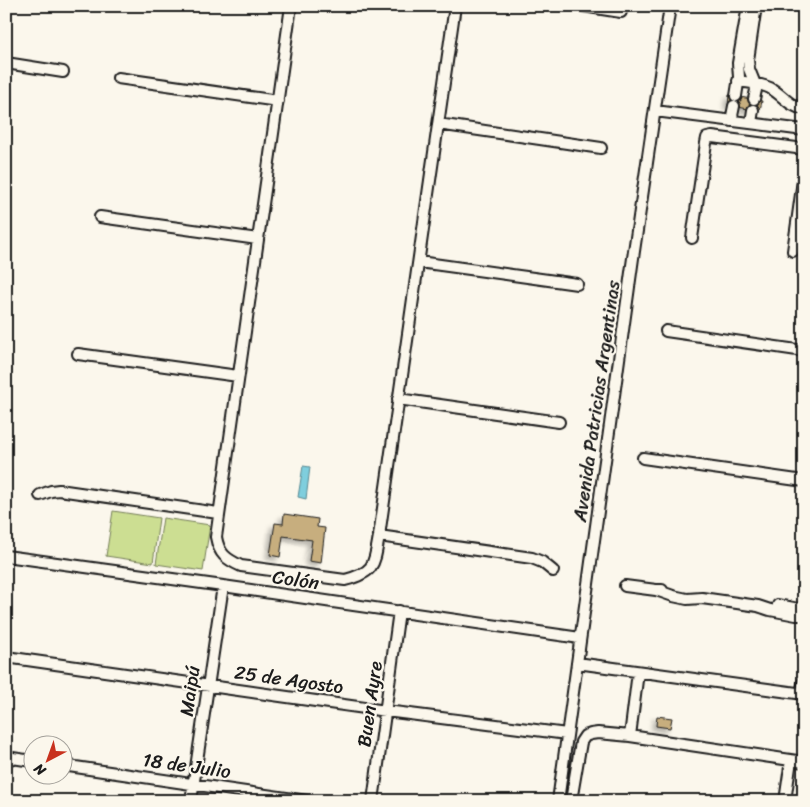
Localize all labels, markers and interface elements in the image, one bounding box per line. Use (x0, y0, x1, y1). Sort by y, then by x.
street label: Avenida Patricias Argentinas (563, 278, 630, 525)
street label: Colón (270, 560, 321, 599)
street label: 25 de Agosto (232, 656, 345, 703)
street label: Buen Ayre (347, 659, 392, 749)
street label: Maipú (170, 663, 209, 718)
north arrow (22, 734, 72, 784)
street label: 18 de Julio (141, 743, 233, 788)
text: N (28, 757, 52, 783)

